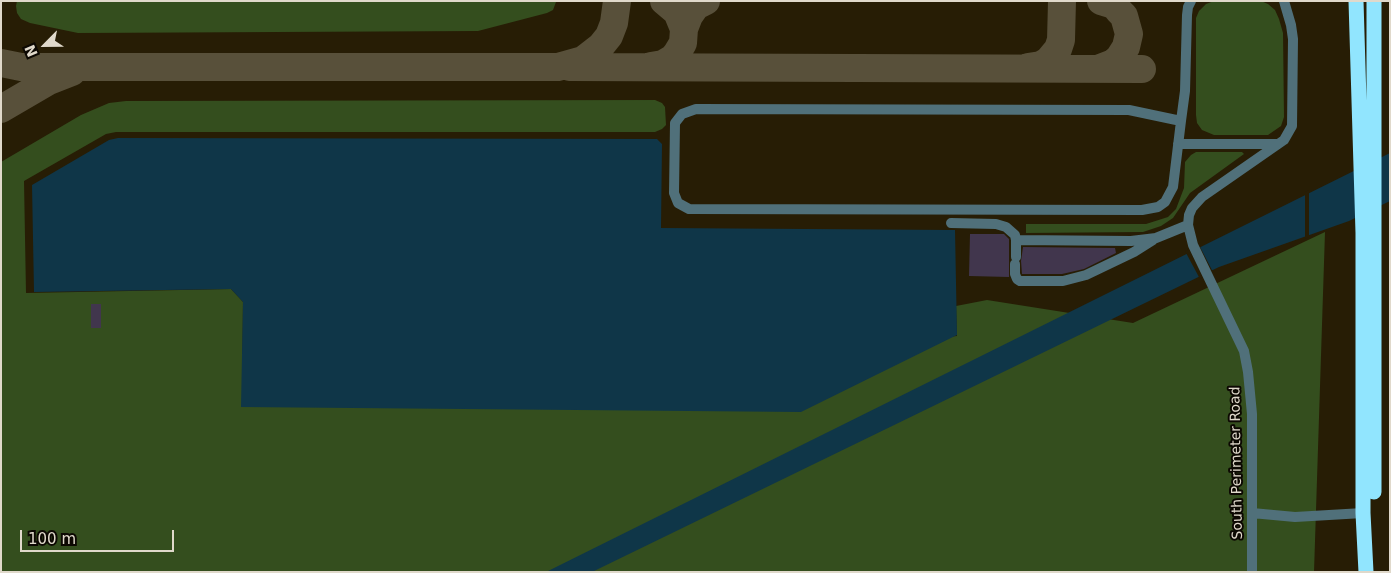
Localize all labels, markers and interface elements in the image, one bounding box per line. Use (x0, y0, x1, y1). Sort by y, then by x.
north arrow (20, 20, 70, 70)
text: N (22, 42, 41, 59)
street label: South Perimeter Road (1227, 386, 1247, 540)
scale bar (22, 520, 176, 552)
text: 100 m (28, 530, 76, 548)

